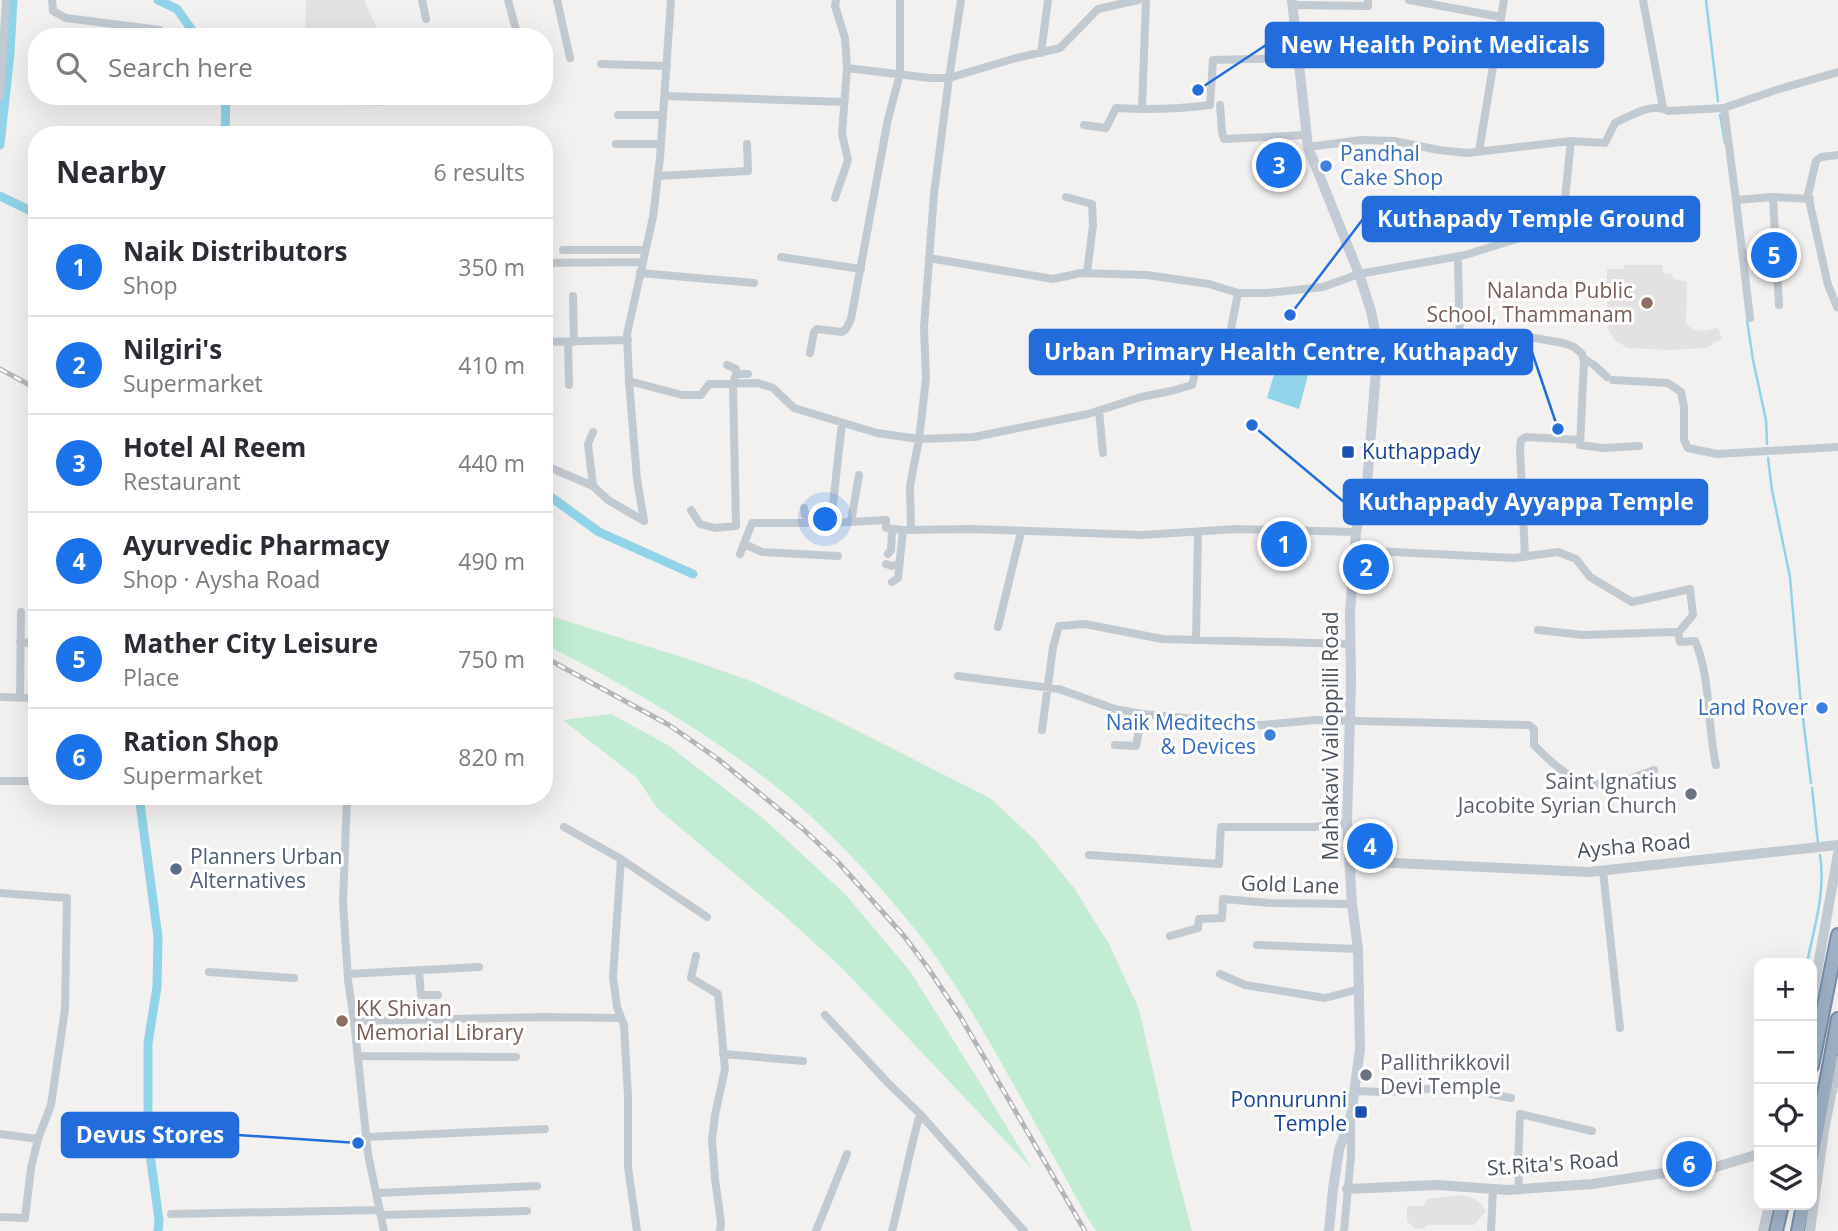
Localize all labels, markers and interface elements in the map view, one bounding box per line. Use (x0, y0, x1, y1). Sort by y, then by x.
callout: New Health Point Medicals (1266, 23, 1603, 67)
search box (28, 28, 553, 105)
text: New Health Point Medicals (1281, 28, 1589, 60)
icon: search (52, 48, 90, 86)
text: Search here (108, 49, 253, 85)
pin: 3 (1256, 139, 1302, 191)
place label: Pandhal Cake Shop (1340, 139, 1443, 191)
text: Nearby (56, 151, 166, 192)
text: 6 results (434, 156, 525, 188)
marker: Pandhal Cake Shop (1318, 158, 1334, 174)
callout: Kuthapady Temple Ground (1363, 197, 1699, 241)
text: Kuthapady Temple Ground (1377, 202, 1685, 234)
pin: 5 (1751, 229, 1797, 281)
text: Naik Distributors (123, 233, 347, 269)
text: 1 (72, 251, 86, 283)
text: 350 m (458, 251, 525, 283)
text: Shop (123, 269, 178, 301)
place label: Nalanda Public School, Thammanam (1426, 276, 1633, 328)
marker: Nalanda Public School, Thammanam (1639, 295, 1655, 311)
callout: Urban Primary Health Centre, Kuthapady (1030, 330, 1532, 374)
text: Nilgiri's (123, 331, 222, 367)
text: Urban Primary Health Centre, Kuthapady (1044, 335, 1519, 367)
text: 2 (72, 349, 86, 381)
text: 410 m (458, 349, 525, 381)
text: Supermarket (123, 367, 263, 399)
text: Hotel Al Reem (123, 429, 306, 465)
place label: Kuthappady (1362, 437, 1481, 465)
marker: Kuthappady (1340, 444, 1356, 460)
text: 3 (72, 447, 86, 479)
text: 440 m (458, 447, 525, 479)
text: Restaurant (123, 465, 241, 497)
callout: Kuthappady Ayyappa Temple (1344, 480, 1707, 524)
text: Kuthappady Ayyappa Temple (1358, 485, 1694, 517)
your location (808, 502, 842, 536)
pin: 1 (1261, 518, 1307, 570)
text: Ayurvedic Pharmacy (123, 527, 390, 563)
pin: 2 (1343, 541, 1389, 593)
text: 4 (72, 545, 86, 577)
text: 490 m (458, 545, 525, 577)
text: Shop · Aysha Road (123, 563, 320, 595)
street label: Mahakavi Vailoppilli Road (1316, 612, 1344, 860)
text: Mather City Leisure (123, 625, 378, 661)
text: 5 (72, 643, 86, 675)
text: 750 m (458, 643, 525, 675)
text: Place (123, 661, 179, 693)
place label: Land Rover (1698, 693, 1808, 721)
marker: Land Rover (1814, 700, 1830, 716)
place label: Naik Meditechs & Devices (1106, 708, 1256, 760)
text: Ration Shop (123, 723, 279, 759)
marker: Naik Meditechs & Devices (1262, 727, 1278, 743)
text: 6 (72, 741, 86, 773)
text: 820 m (458, 741, 525, 773)
text: Supermarket (123, 759, 263, 791)
place label: Saint Ignatius Jacobite Syrian Church (1456, 767, 1677, 819)
marker: Saint Ignatius Jacobite Syrian Church (1683, 786, 1699, 802)
pin: 4 (1347, 820, 1393, 872)
street label: Aysha Road (1576, 826, 1692, 864)
place label: Planners Urban Alternatives (190, 842, 343, 894)
marker: Planners Urban Alternatives (168, 861, 184, 877)
street label: Gold Lane (1240, 868, 1340, 900)
map controls (1754, 958, 1817, 1210)
button: + (1754, 958, 1817, 1021)
place label: KK Shivan Memorial Library (356, 994, 524, 1046)
marker: KK Shivan Memorial Library (334, 1013, 350, 1029)
button: − (1754, 1021, 1817, 1084)
place label: Pallithrikkovil Devi Temple (1380, 1048, 1510, 1100)
marker: Pallithrikkovil Devi Temple (1358, 1067, 1374, 1083)
button: locate (1754, 1084, 1817, 1147)
place label: Ponnurunni Temple (1231, 1085, 1347, 1137)
marker: Ponnurunni Temple (1353, 1104, 1369, 1120)
callout: Devus Stores (62, 1113, 238, 1157)
text: Devus Stores (76, 1118, 224, 1150)
pin: 6 (1666, 1138, 1712, 1190)
street label: St.Rita's Road (1486, 1144, 1620, 1182)
button: layers (1754, 1147, 1817, 1210)

